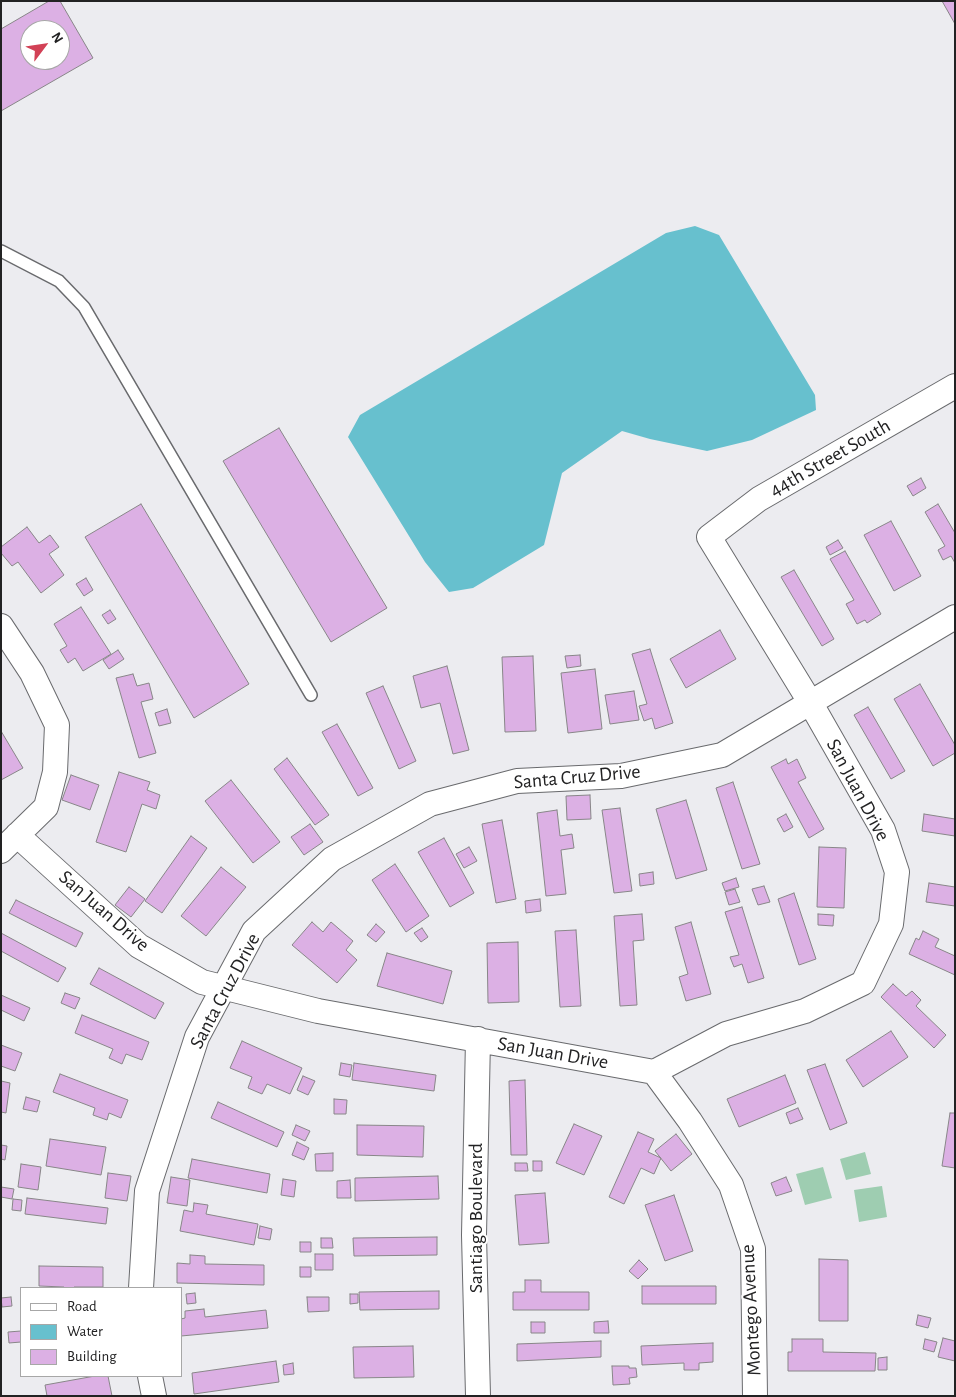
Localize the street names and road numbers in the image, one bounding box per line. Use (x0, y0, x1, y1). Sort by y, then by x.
street label: 44th Street South (765, 414, 895, 502)
street label: San Juan Drive (821, 735, 895, 845)
street label: Santa Cruz Drive (513, 760, 641, 794)
street label: San Juan Drive (54, 865, 154, 957)
street label: Santa Cruz Drive (185, 929, 265, 1053)
street label: San Juan Drive (496, 1031, 610, 1075)
street label: Santiago Boulevard (464, 1143, 488, 1293)
street label: Montego Avenue (736, 1244, 766, 1376)

